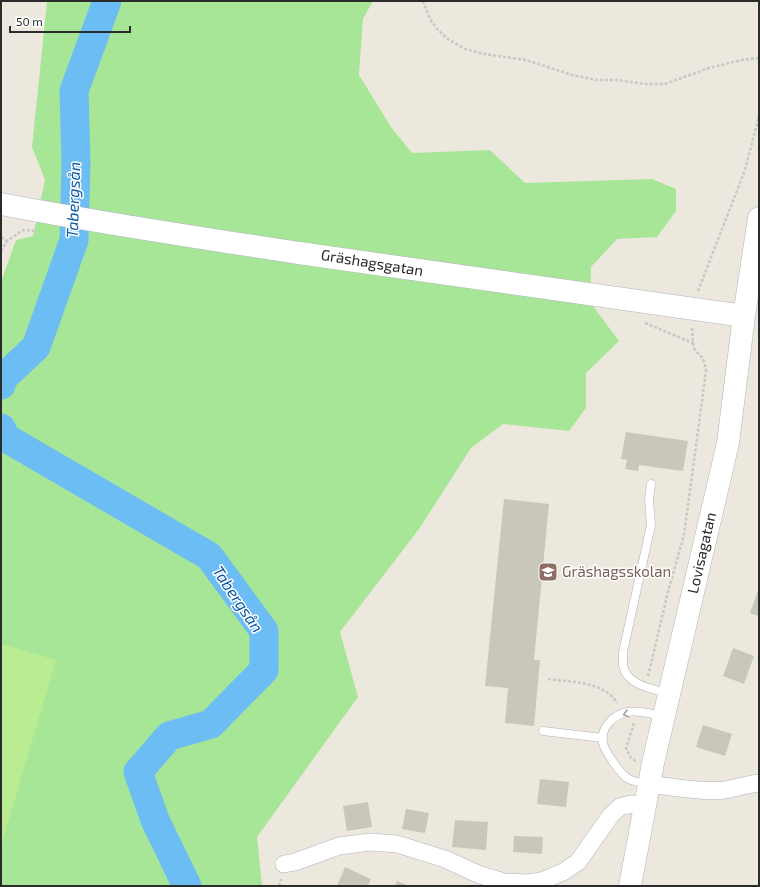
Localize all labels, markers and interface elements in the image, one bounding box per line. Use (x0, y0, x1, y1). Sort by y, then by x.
scale bar (10, 8, 130, 34)
text: 50 m (16, 14, 43, 28)
water label: Tabergsån (62, 161, 83, 238)
street label: Gräshagsgatan (320, 245, 425, 279)
street label: Lovisagatan (683, 510, 719, 595)
school or university icon: Gräshagsskolan (537, 561, 559, 583)
water label: Tabergsån (209, 562, 268, 636)
place label: Gräshagsskolan (562, 562, 671, 580)
one-way arrow (622, 709, 629, 717)

